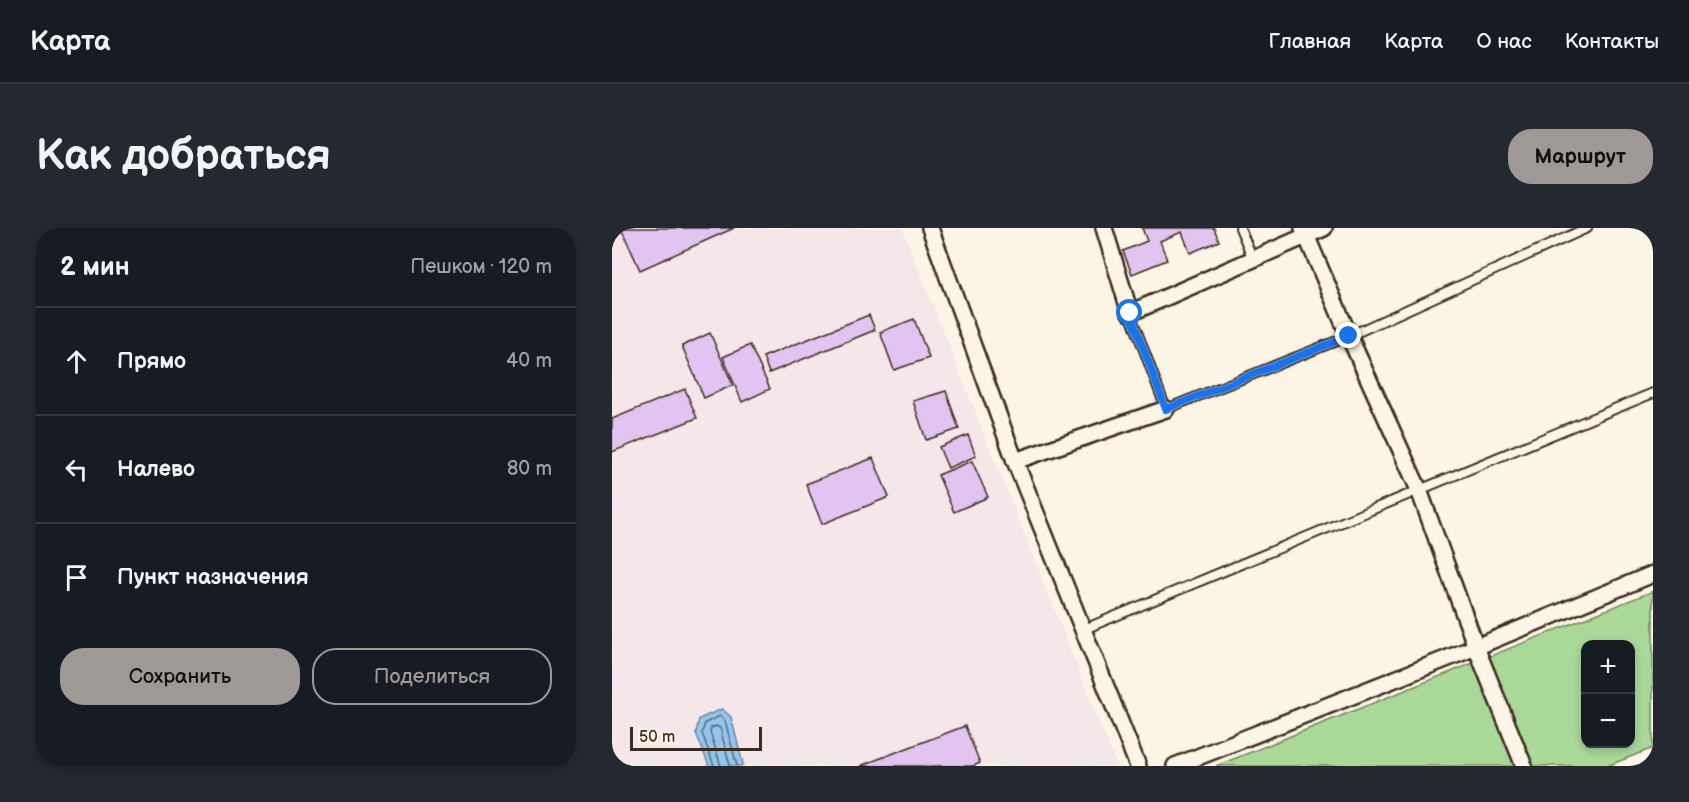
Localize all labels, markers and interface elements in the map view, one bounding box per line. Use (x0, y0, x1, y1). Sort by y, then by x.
text: Карта (30, 25, 110, 58)
text: Главная (1268, 29, 1351, 54)
text: Карта (1384, 29, 1443, 54)
text: О нас (1476, 29, 1532, 54)
text: Контакты (1565, 29, 1659, 54)
button: Маршрут (1508, 129, 1653, 184)
text: Как добраться (36, 131, 331, 182)
text: 2 мин (60, 252, 130, 283)
text: Пешком · 120 m (410, 255, 552, 279)
route start (1116, 299, 1142, 325)
route end (1335, 322, 1361, 348)
icon: ahead (60, 345, 93, 378)
text: Прямо (117, 348, 186, 375)
text: 40 m (506, 349, 552, 373)
icon: left (60, 453, 93, 486)
text: Налево (117, 456, 195, 483)
text: 80 m (507, 457, 552, 481)
icon: arrive (60, 561, 93, 594)
text: Пункт назначения (117, 564, 309, 591)
map controls (1581, 640, 1635, 748)
button: + (1581, 640, 1635, 694)
button: Сохранить (60, 648, 300, 705)
button: Поделиться (312, 648, 552, 705)
button: − (1581, 694, 1635, 748)
scale bar (630, 724, 762, 752)
text: 50 m (639, 728, 675, 747)

